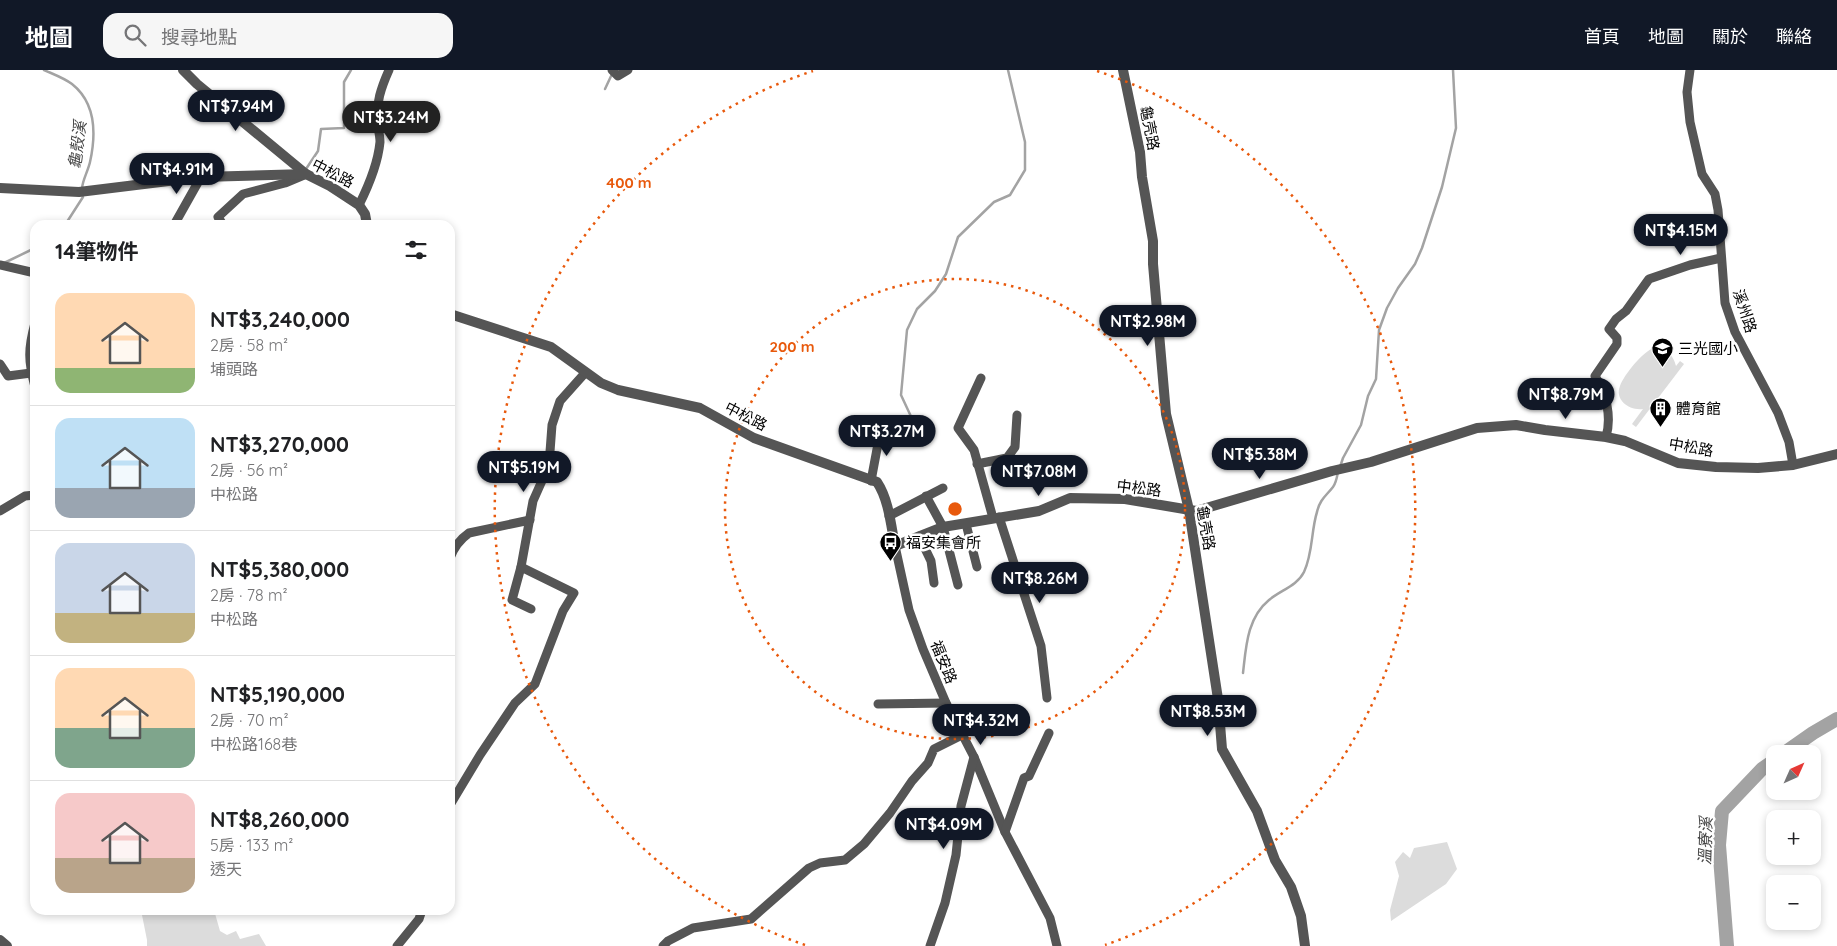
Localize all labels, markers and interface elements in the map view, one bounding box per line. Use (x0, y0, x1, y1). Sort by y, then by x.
search box (103, 13, 453, 58)
icon: search (121, 21, 149, 49)
text: 地圖 (25, 22, 73, 52)
text: 搜尋地點 (161, 25, 237, 49)
text: 首頁 (1584, 25, 1620, 48)
text: 地圖 (1648, 25, 1684, 48)
text: 關於 (1712, 25, 1748, 48)
text: 聯絡 (1776, 25, 1812, 48)
pin: NT$7.94M (184, 90, 288, 132)
text: NT$7.94M (199, 96, 273, 116)
pin: NT$3.24M (339, 100, 443, 143)
street label: 龜壳路 (1136, 104, 1164, 152)
text: NT$3.24M (353, 107, 429, 127)
water label: 龜殼溪 (64, 118, 90, 170)
pin: NT$4.91M (125, 152, 229, 195)
street label: 中松路 (309, 154, 357, 192)
text: NT$4.91M (140, 159, 214, 179)
text: 400 m (606, 173, 652, 192)
pin: NT$4.15M (1629, 214, 1733, 256)
text: NT$4.15M (1645, 220, 1717, 240)
icon: filters (402, 236, 430, 264)
text: 14筆物件 (55, 238, 139, 264)
street label: 溪州路 (1729, 287, 1761, 335)
pin: NT$2.98M (1096, 304, 1200, 347)
text: NT$3,240,000 (210, 306, 350, 332)
text: NT$2.98M (1110, 311, 1186, 331)
icon: home (95, 313, 155, 373)
text: 2房 · 58 m² (210, 335, 288, 355)
school or university icon: 三光國小 (1650, 336, 1674, 367)
text: 200 m (770, 337, 815, 356)
place label: 三光國小 (1678, 339, 1738, 358)
text: 埔頭路 (210, 359, 258, 379)
pin: NT$8.79M (1514, 378, 1618, 420)
text: NT$8.79M (1528, 384, 1604, 404)
building icon: 體育館 (1648, 396, 1672, 427)
street label: 中松路 (722, 397, 770, 435)
place label: 體育館 (1676, 399, 1721, 418)
pin: NT$3.27M (835, 414, 939, 457)
text: NT$3.27M (850, 421, 924, 441)
text: NT$3,270,000 (210, 431, 349, 457)
street label: 中松路 (1667, 434, 1715, 460)
icon: home (95, 438, 155, 498)
pin: NT$5.38M (1208, 438, 1312, 480)
text: NT$5.38M (1223, 444, 1297, 464)
pin: NT$5.19M (472, 450, 576, 493)
pin: NT$7.08M (987, 454, 1091, 497)
text: NT$5.19M (488, 457, 560, 477)
text: 2房 · 56 m² (210, 460, 288, 480)
text: NT$7.08M (1002, 461, 1076, 481)
street label: 中松路 (1116, 476, 1162, 500)
text: 中松路 (210, 484, 258, 504)
centre of rings (946, 500, 964, 518)
street label: 龜壳路 (1193, 504, 1219, 552)
bus stop icon: 福安集會所 (878, 530, 902, 561)
place label: 福安集會所 (906, 533, 981, 552)
text: NT$5,380,000 (210, 556, 349, 582)
pin: NT$8.26M (988, 562, 1092, 604)
icon: home (95, 563, 155, 623)
text: NT$8.26M (1002, 568, 1078, 588)
text: 2房 · 78 m² (210, 585, 288, 605)
text: 中松路 (210, 609, 258, 629)
street label: 福安路 (927, 638, 961, 686)
text: NT$5,190,000 (210, 681, 345, 707)
icon: home (95, 688, 155, 748)
pin: NT$8.53M (1156, 694, 1260, 737)
text: NT$8.53M (1171, 701, 1246, 721)
pin: NT$4.32M (929, 704, 1033, 746)
text: 2房 · 70 m² (210, 710, 288, 730)
text: NT$4.32M (943, 710, 1019, 730)
text: 中松路168巷 (210, 734, 297, 754)
north arrow (1766, 745, 1821, 800)
map controls (1766, 745, 1821, 930)
text: NT$8,260,000 (210, 806, 349, 832)
pin: NT$4.09M (892, 808, 996, 850)
button: + (1766, 810, 1821, 865)
icon: home (95, 813, 155, 873)
text: NT$4.09M (906, 814, 982, 834)
water label: 溫寮溪 (1694, 815, 1716, 865)
text: 5房 · 133 m² (210, 835, 293, 855)
text: 透天 (210, 859, 242, 879)
button: − (1766, 875, 1821, 930)

